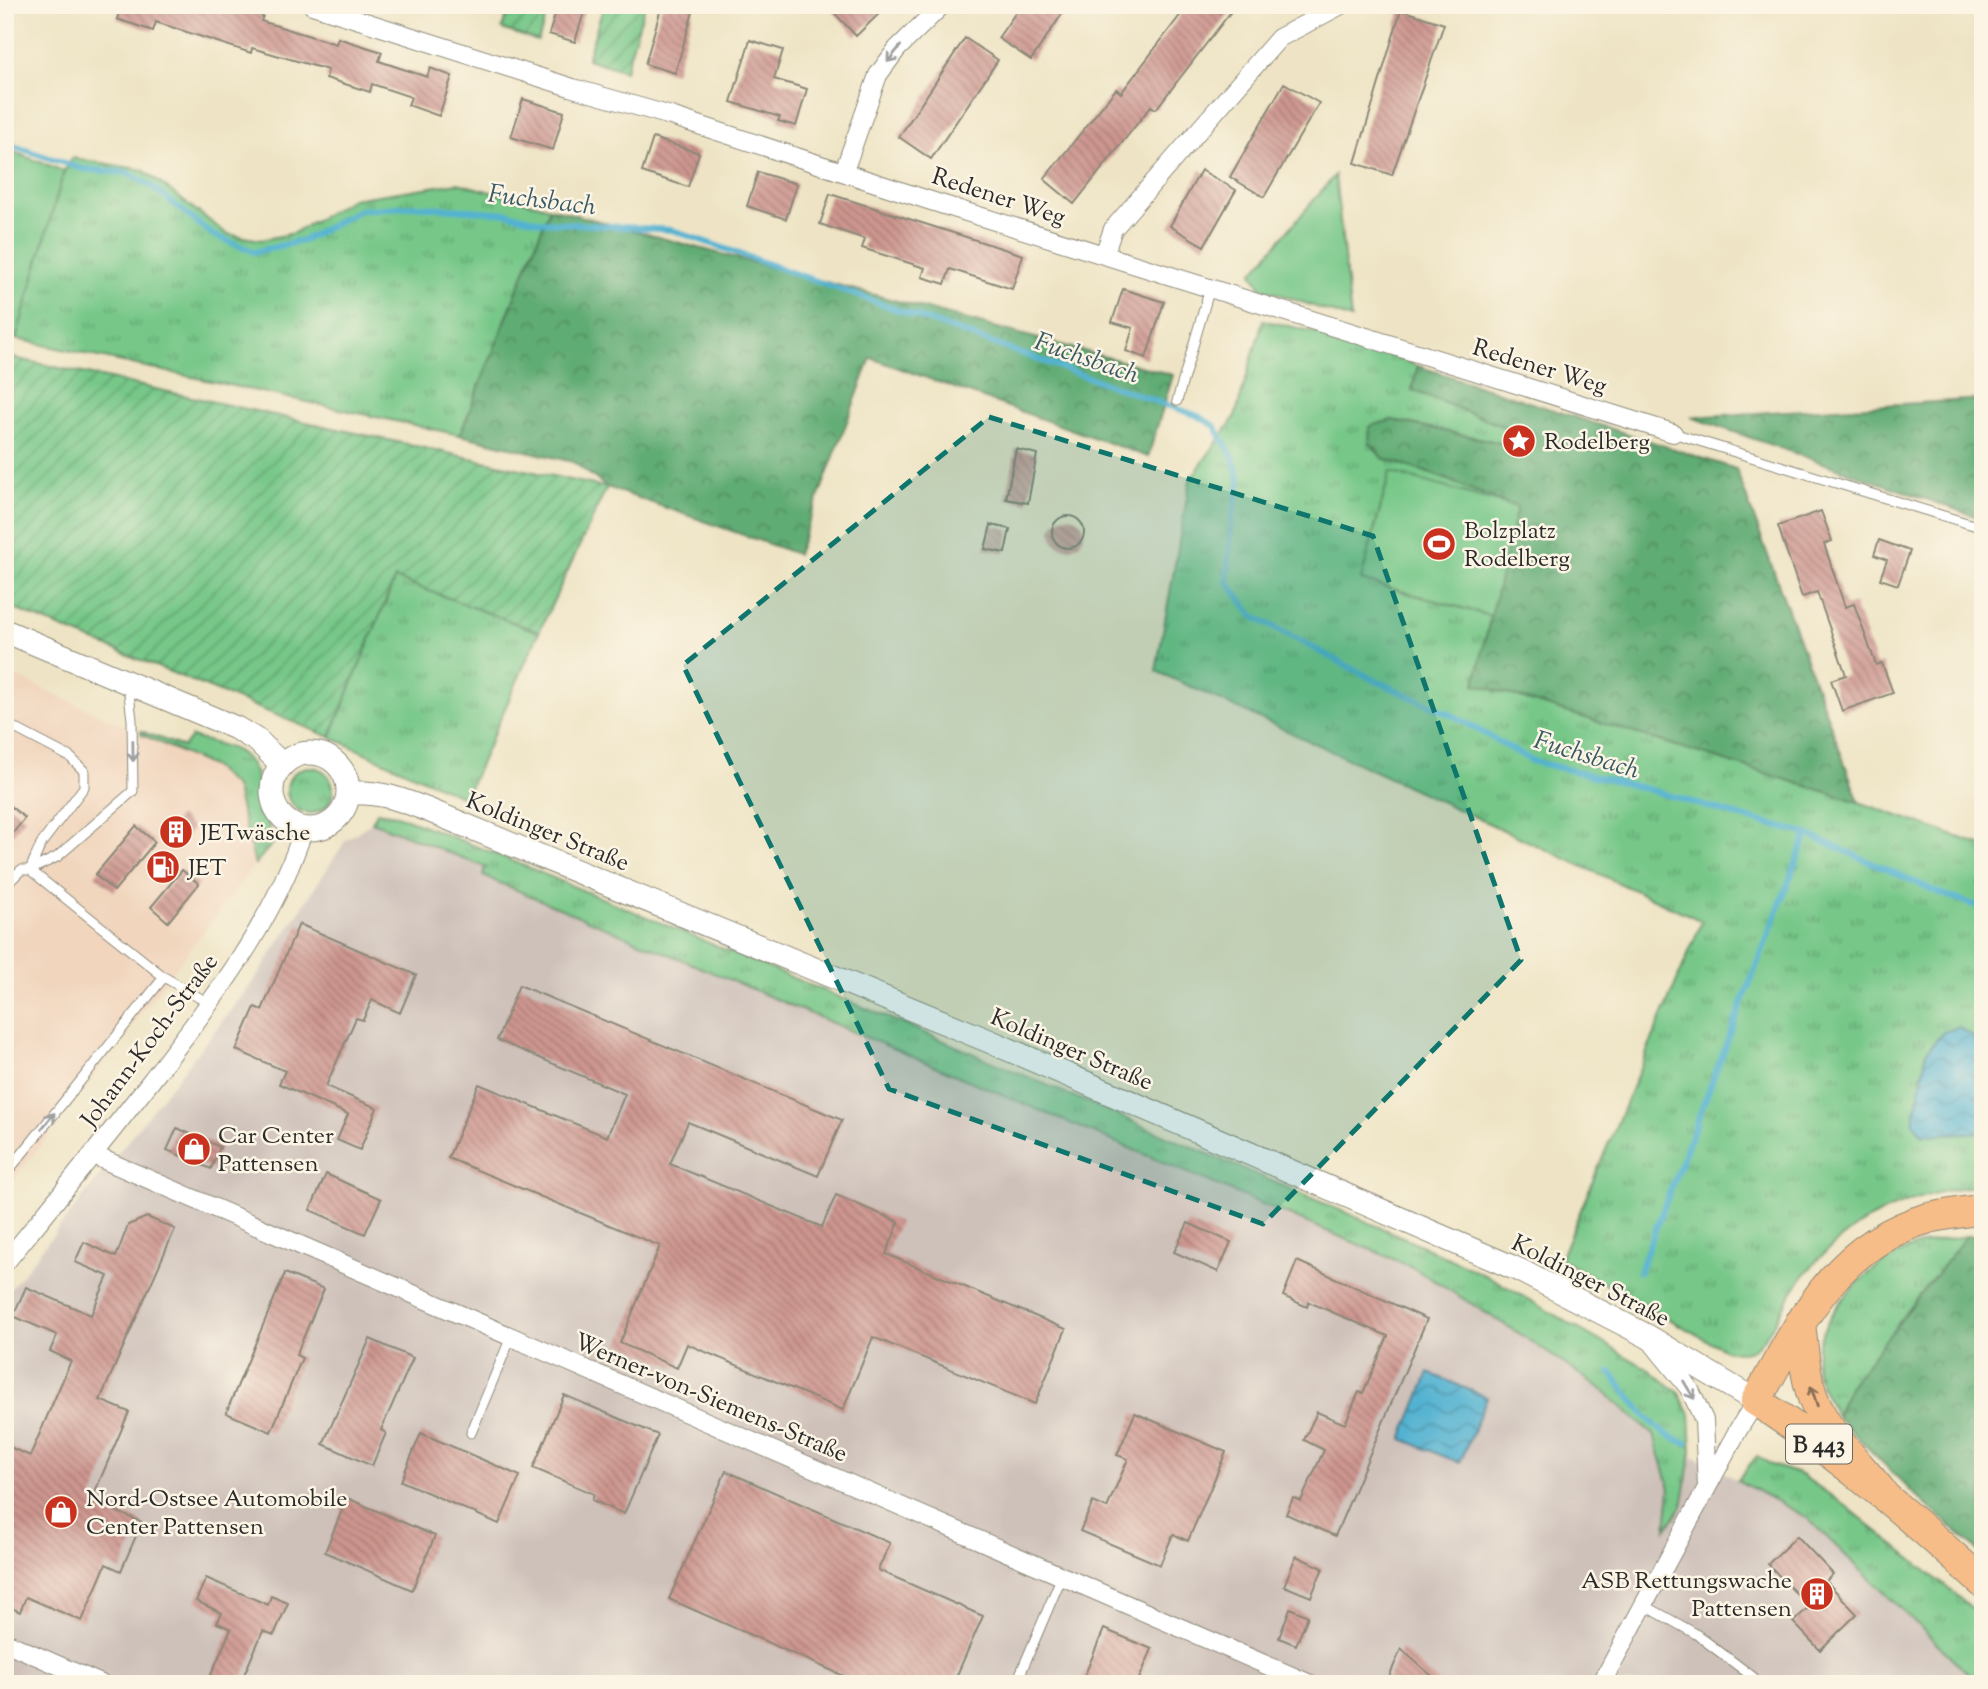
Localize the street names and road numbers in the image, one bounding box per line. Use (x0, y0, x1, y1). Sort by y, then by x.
street label: Redener Weg (927, 160, 1070, 236)
street label: Redener Weg (1468, 331, 1611, 405)
street label: Koldinger Straße (460, 785, 634, 881)
street label: Johann-Koch-Straße (73, 947, 227, 1137)
street label: Koldinger Straße (985, 1001, 1158, 1100)
street label: Koldinger Straße (1505, 1227, 1675, 1336)
street label: Werner-von-Siemens-Straße (568, 1326, 852, 1472)
road number: B 443 (1786, 1424, 1852, 1464)

